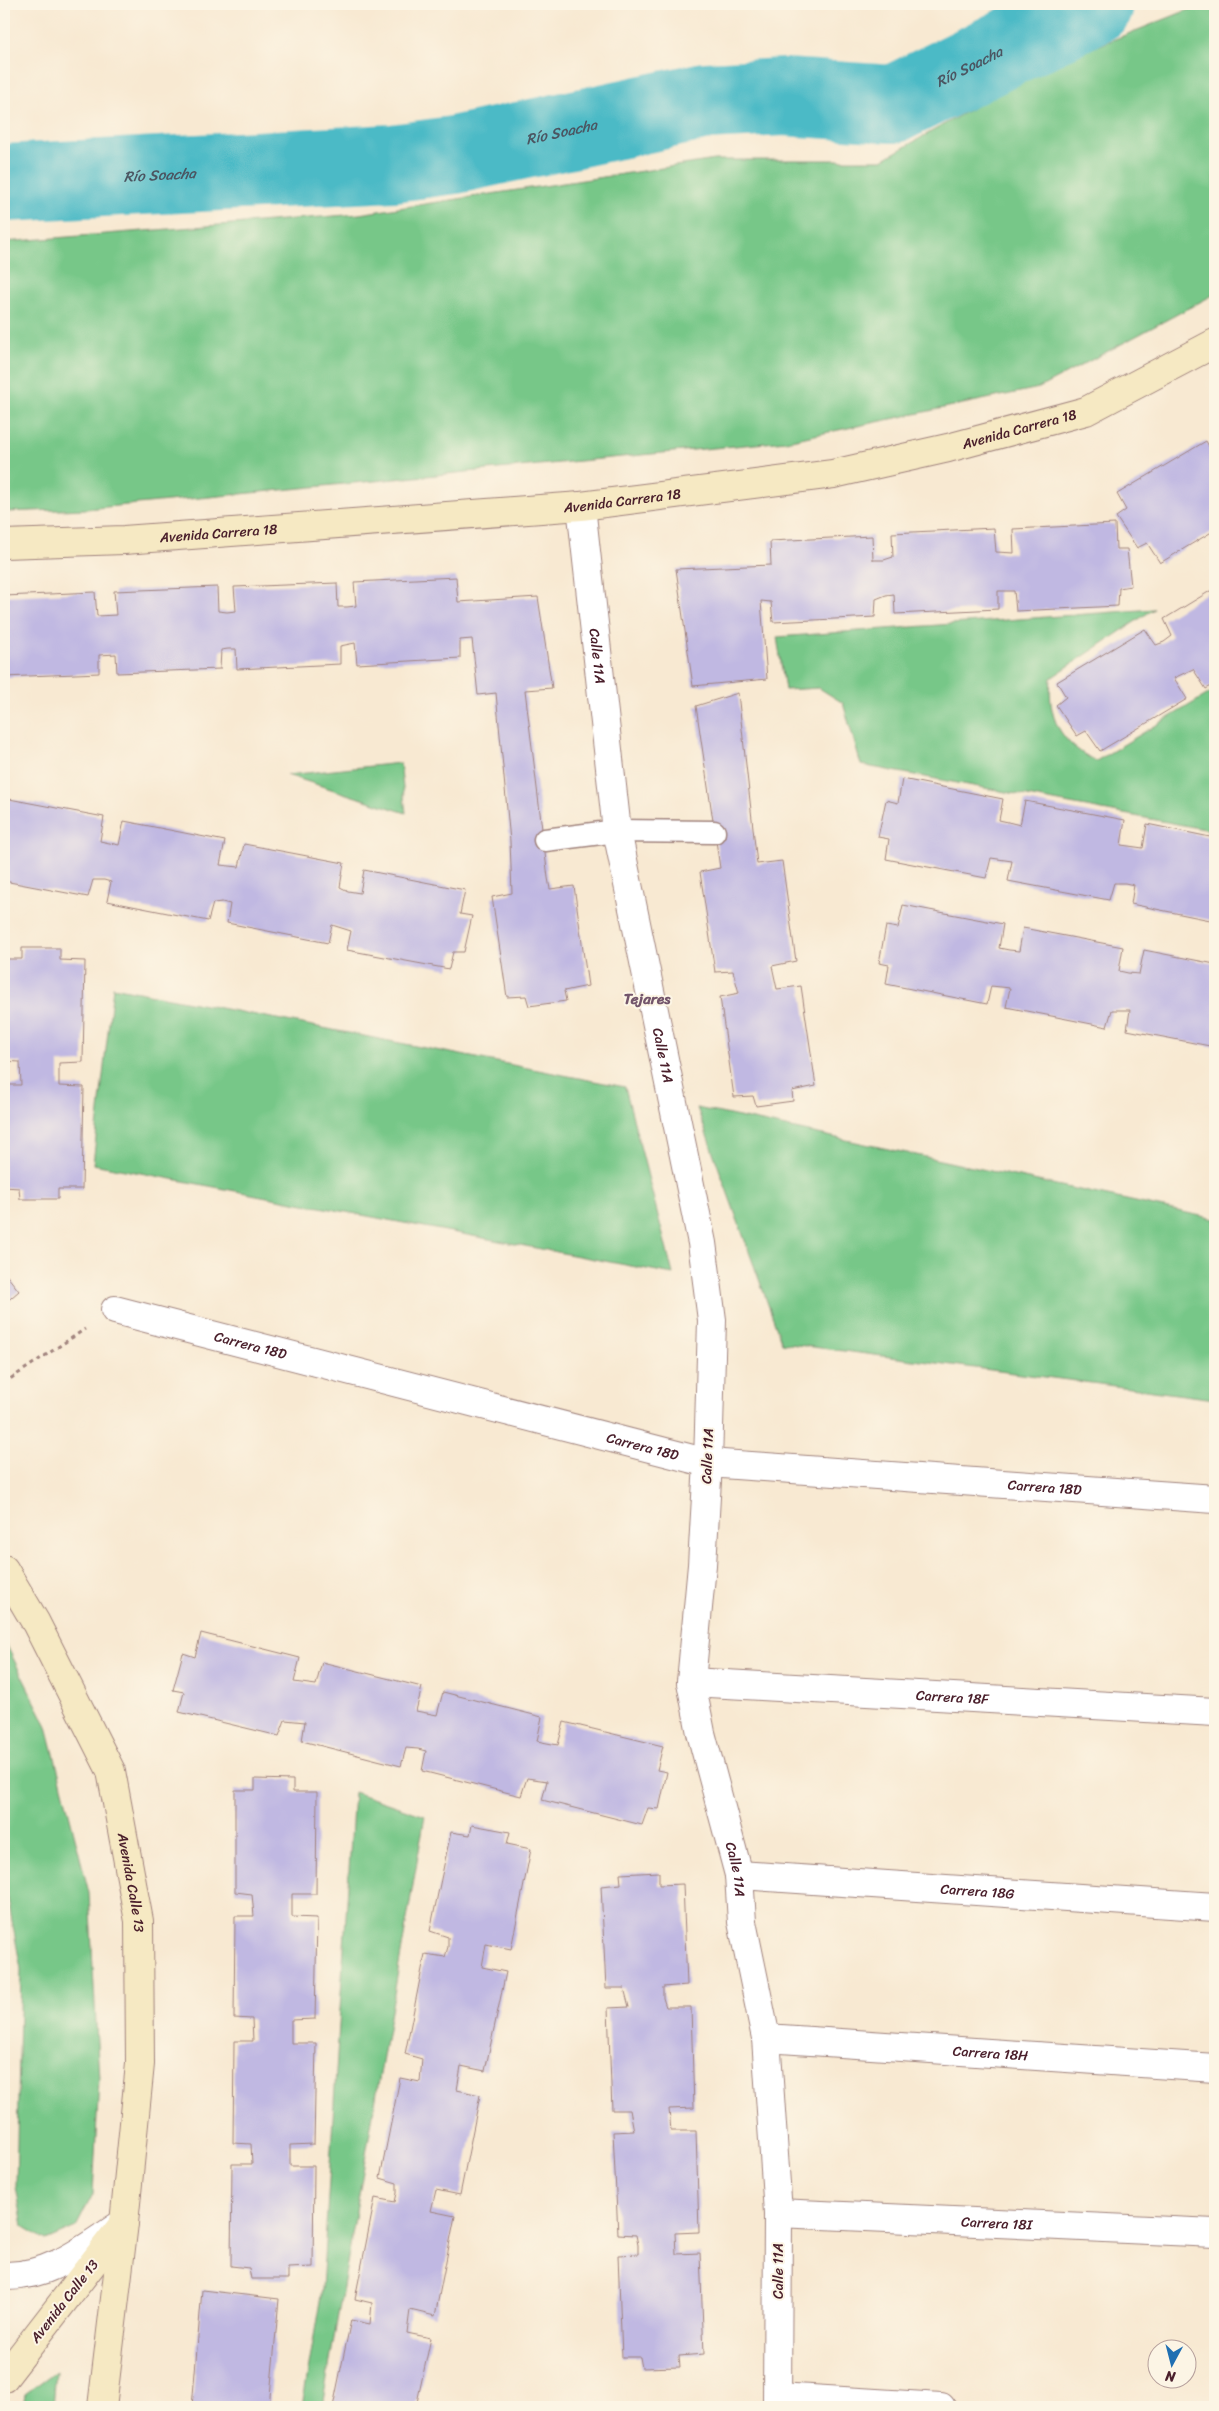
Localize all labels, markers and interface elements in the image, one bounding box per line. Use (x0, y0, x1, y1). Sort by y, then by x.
water label: Río Soacha (931, 38, 1009, 94)
water label: Río Soacha (523, 111, 601, 152)
water label: Río Soacha (123, 160, 198, 190)
street label: Avenida Carrera 18 (958, 402, 1080, 457)
street label: Avenida Carrera 18 (562, 481, 683, 520)
street label: Avenida Carrera 18 (158, 517, 279, 550)
street label: Calle 11A (582, 627, 613, 685)
district label: Tejares (624, 986, 671, 1012)
street label: Calle 11A (645, 1026, 681, 1085)
street label: Carrera 18D (212, 1324, 290, 1367)
street label: Carrera 18D (604, 1425, 682, 1468)
street label: Calle 11A (694, 1428, 721, 1484)
street label: Carrera 18D (1007, 1472, 1083, 1503)
street label: Carrera 18F (915, 1683, 991, 1712)
street label: Avenida Calle 13 (110, 1830, 151, 1932)
street label: Calle 11A (718, 1839, 752, 1898)
street label: Carrera 18G (940, 1877, 1016, 1907)
street label: Carrera 18H (952, 2039, 1029, 2068)
street label: Carrera 18I (961, 2209, 1034, 2238)
street label: Calle 11A (766, 2243, 791, 2299)
street label: Avenida Calle 13 (23, 2254, 105, 2349)
north arrow (1146, 2338, 1196, 2388)
text: N (1164, 2363, 1178, 2390)

